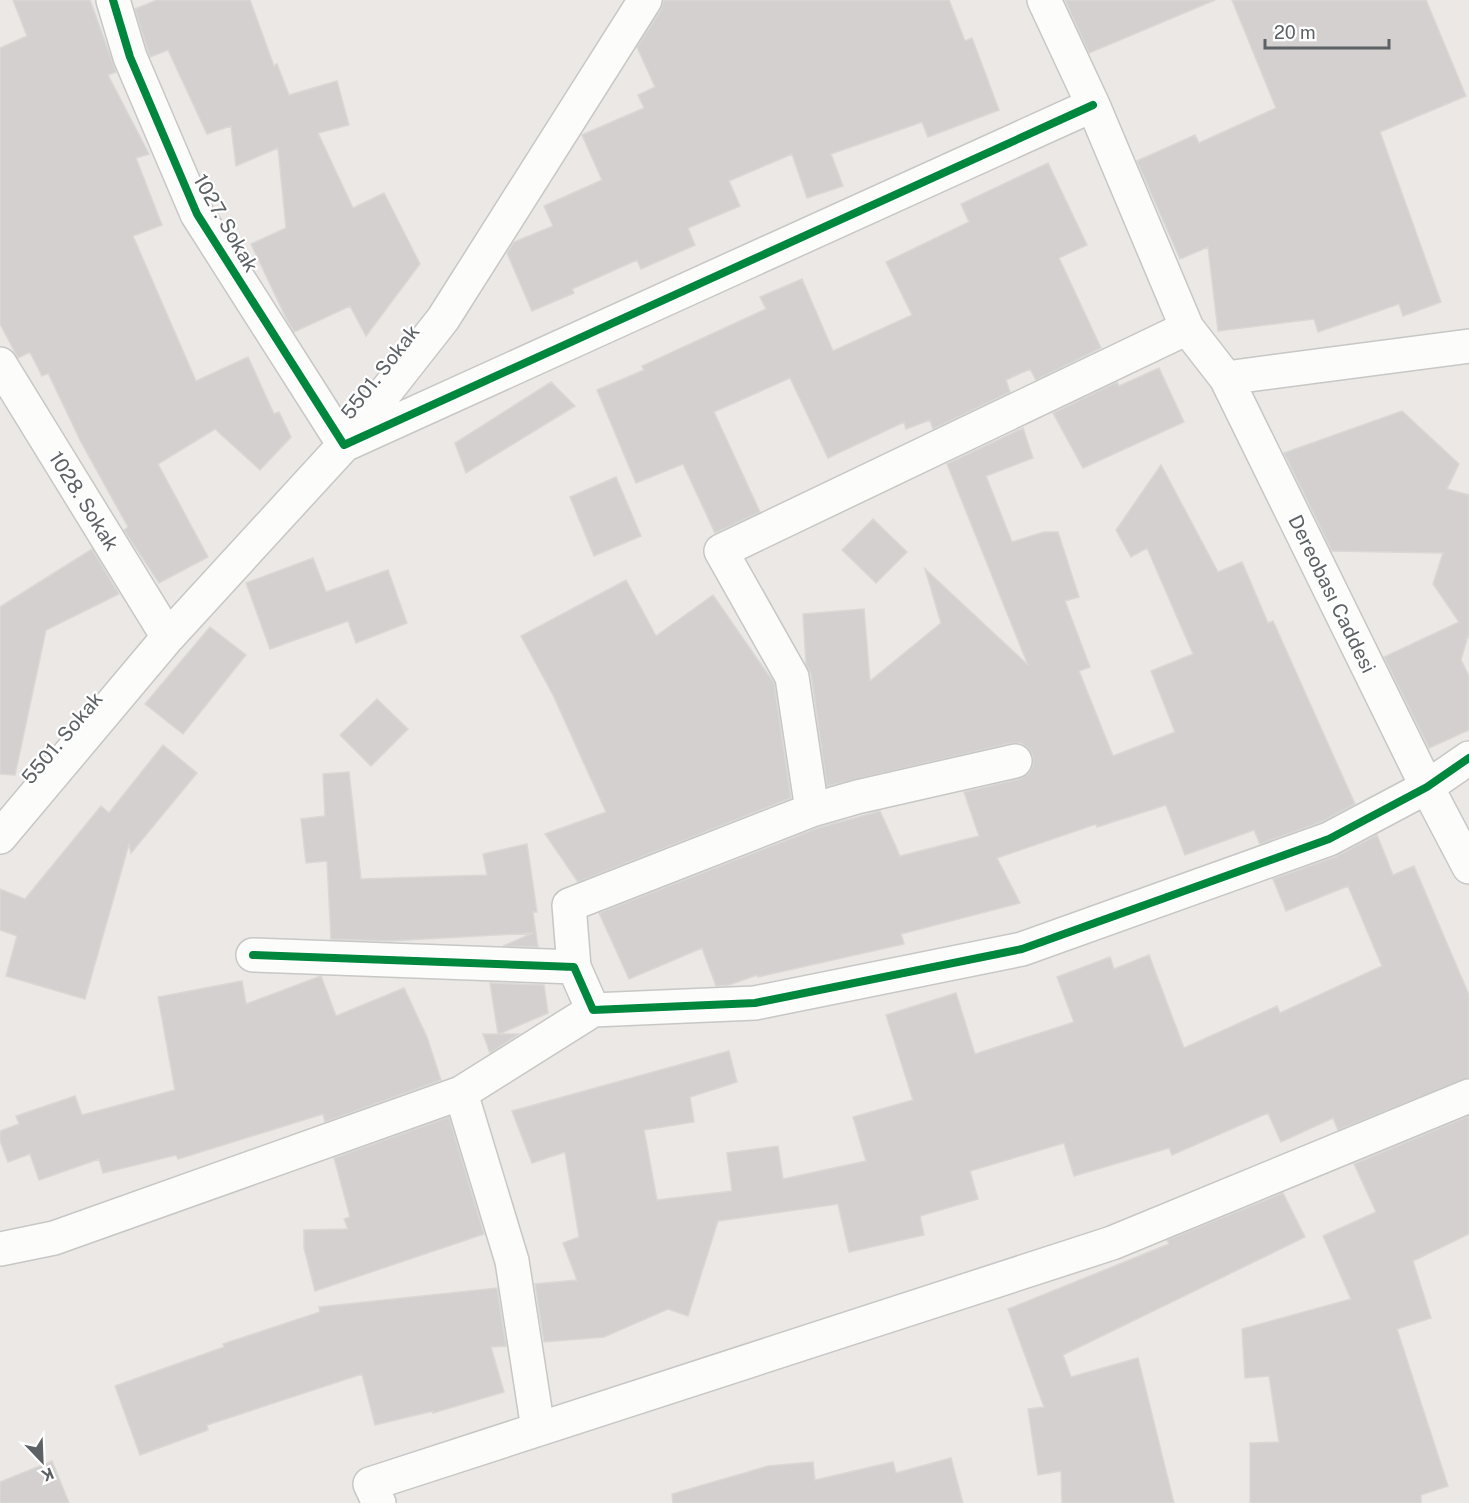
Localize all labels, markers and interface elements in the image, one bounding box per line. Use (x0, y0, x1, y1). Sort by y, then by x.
scale bar (1265, 12, 1390, 50)
text: 20 m (1274, 22, 1316, 43)
street label: 1027. Sokak (188, 170, 264, 276)
street label: 5501. Sokak (336, 320, 424, 424)
street label: 1028. Sokak (44, 447, 124, 555)
street label: Dereobası Caddesi (1283, 511, 1381, 677)
street label: 5501. Sokak (16, 687, 108, 789)
north arrow (12, 1431, 72, 1491)
text: K (38, 1463, 57, 1486)

